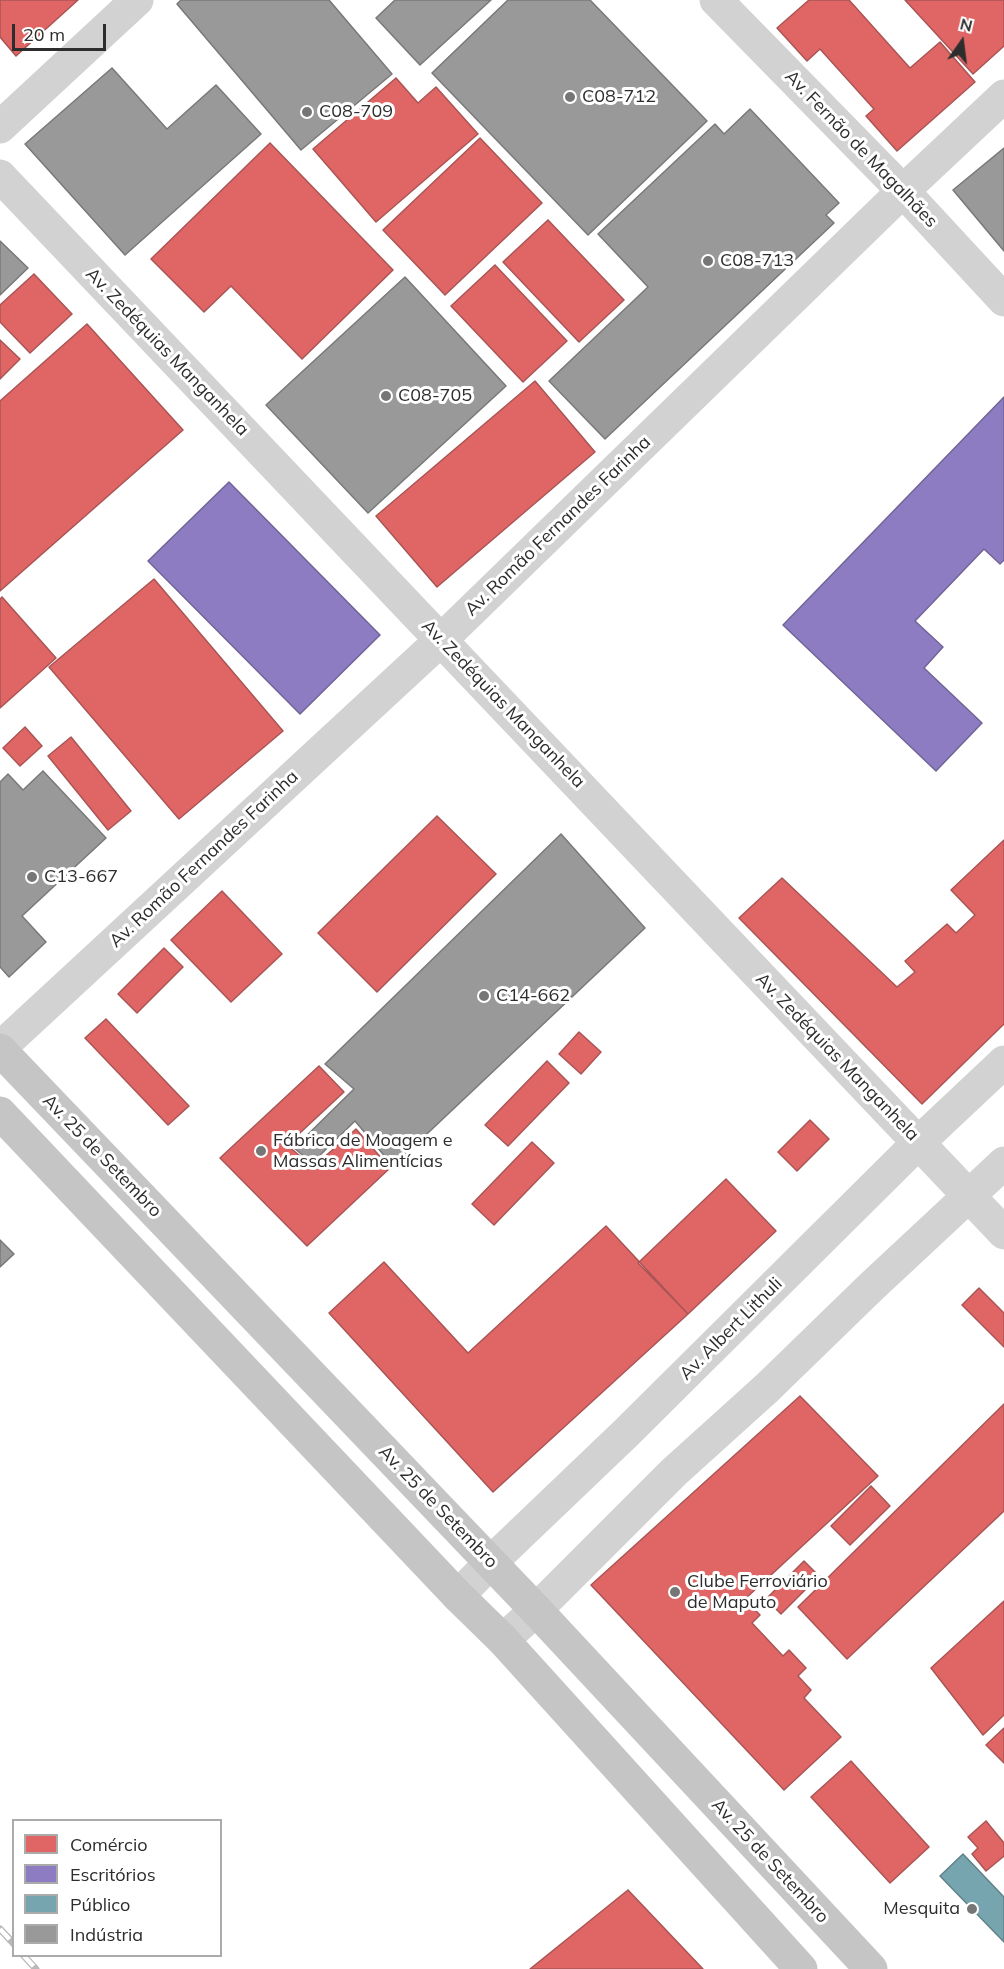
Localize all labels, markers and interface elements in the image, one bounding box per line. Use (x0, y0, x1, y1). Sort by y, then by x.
scale bar (15, 12, 110, 50)
north arrow (932, 12, 992, 72)
text: N (958, 13, 975, 36)
text: 20 m (23, 23, 65, 46)
street label: Av. Fernão de Magalhães (780, 66, 942, 232)
place label: C08-712 (582, 86, 656, 108)
marker: C08-712 (563, 90, 577, 104)
place label: C08-709 (319, 101, 393, 123)
marker: C08-709 (300, 105, 314, 119)
place label: C08-713 (720, 250, 794, 272)
marker: C08-713 (701, 254, 715, 268)
street label: Av. Zedéquias Manganhela (81, 263, 253, 441)
place label: C08-705 (398, 385, 472, 407)
marker: C08-705 (379, 389, 393, 403)
street label: Av. Romão Fernandes Farinha (461, 431, 655, 621)
street label: Av. Zedéquias Manganhela (417, 615, 589, 793)
street label: Av. Romão Fernandes Farinha (105, 766, 303, 952)
place label: C13-667 (44, 866, 118, 888)
marker: C13-667 (25, 870, 39, 884)
street label: Av. Zedéquias Manganhela (751, 968, 923, 1146)
place label: C14-662 (496, 985, 570, 1007)
marker: C14-662 (477, 989, 491, 1003)
street label: Av. 25 de Setembro (38, 1090, 166, 1222)
place label: Fábrica de Moagem e Massas Alimentícias (273, 1130, 453, 1172)
marker: Fábrica de Moagem e Massas Alimentícias (254, 1144, 268, 1158)
street label: Av. Albert Lithuli (675, 1273, 787, 1385)
street label: Av. 25 de Setembro (374, 1441, 502, 1573)
place label: Clube Ferroviário de Maputo (687, 1571, 828, 1614)
marker: Clube Ferroviário de Maputo (668, 1585, 682, 1599)
street label: Av. 25 de Setembro (707, 1794, 833, 1928)
legend (12, 1819, 222, 1957)
text: Comércio (70, 1833, 147, 1856)
text: Escritórios (70, 1863, 156, 1886)
text: Público (70, 1893, 130, 1916)
place label: Mesquita (883, 1898, 960, 1920)
marker: Mesquita (965, 1902, 979, 1916)
text: Indústria (70, 1923, 143, 1946)

